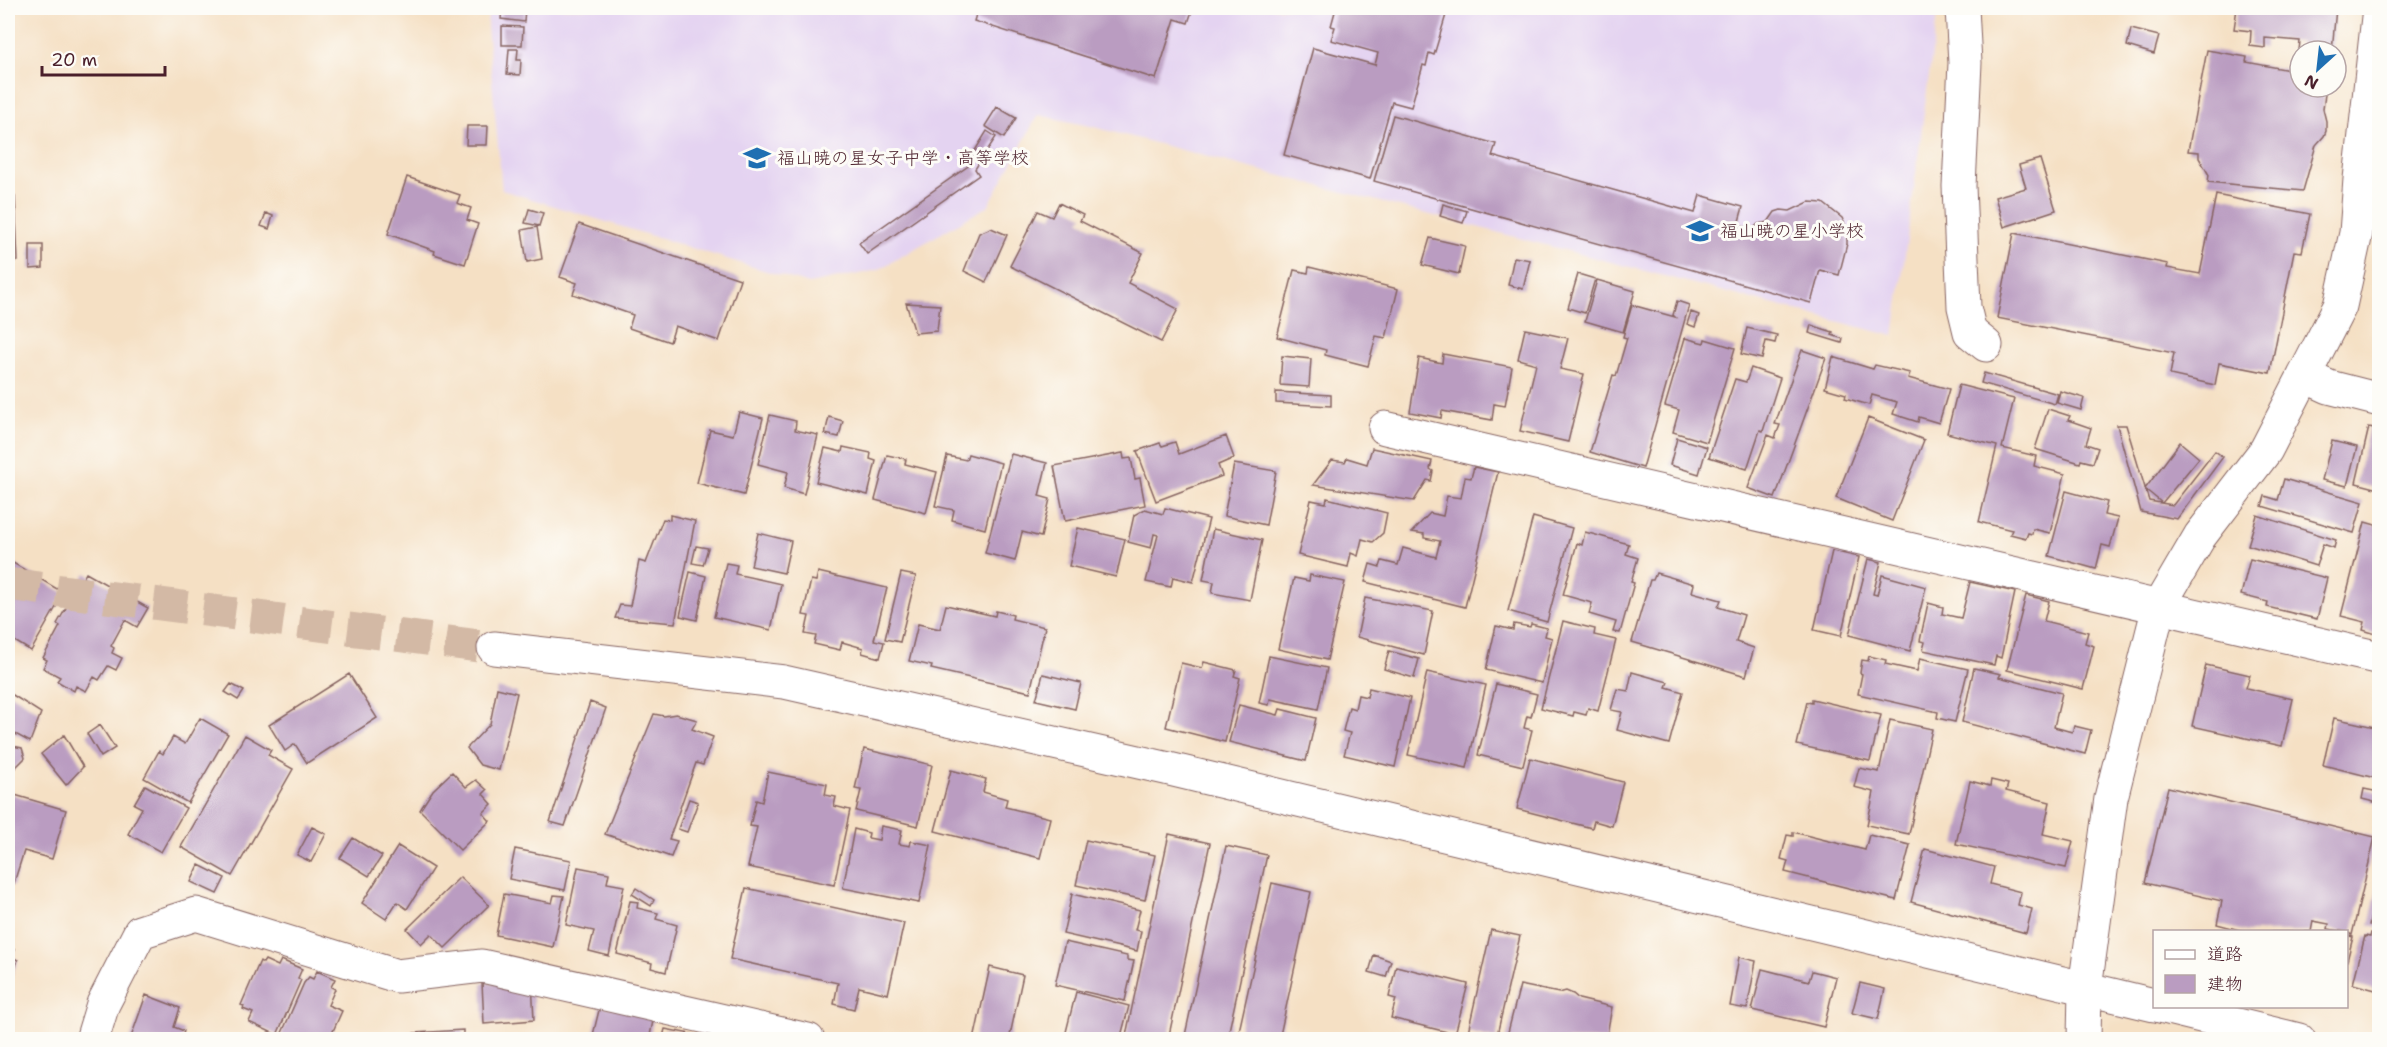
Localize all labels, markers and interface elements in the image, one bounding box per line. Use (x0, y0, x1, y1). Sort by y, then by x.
scale bar (42, 39, 165, 77)
north arrow (2288, 39, 2348, 99)
text: 20 m (51, 48, 97, 72)
text: N (2301, 70, 2322, 94)
school or university icon: 福山暁の星女子中学・高等学校 (742, 143, 772, 173)
place label: 福山暁の星女子中学・高等学校 (777, 146, 1029, 170)
school or university icon: 福山暁の星小学校 (1685, 216, 1715, 246)
place label: 福山暁の星小学校 (1720, 219, 1864, 243)
legend (2153, 930, 2348, 1008)
text: 道路 (2207, 942, 2243, 966)
text: 建物 (2207, 972, 2243, 996)

